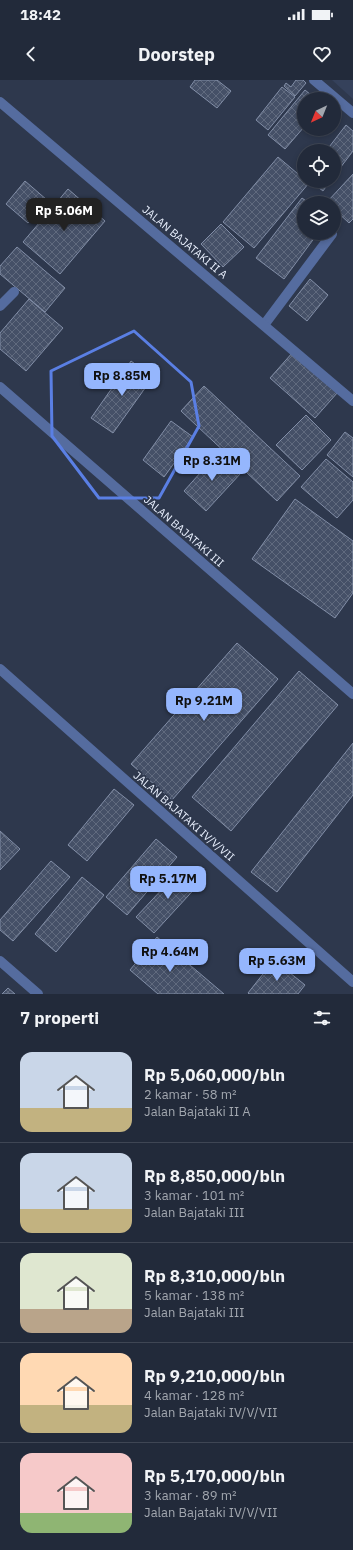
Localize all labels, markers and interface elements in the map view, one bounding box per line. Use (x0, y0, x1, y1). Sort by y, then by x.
text: 18:42 (20, 5, 61, 24)
icon: back (20, 43, 42, 65)
text: Doorstep (138, 43, 215, 66)
icon: heart (311, 43, 333, 65)
north arrow (297, 92, 341, 136)
map controls (297, 92, 341, 240)
button: locate (297, 144, 341, 188)
button: layers (297, 196, 341, 240)
pin: Rp 5.06M (23, 198, 105, 232)
text: Rp 5.06M (35, 202, 93, 219)
street label: JALAN BAJATAKI II A (140, 202, 230, 282)
pin: Rp 8.85M (81, 363, 163, 397)
text: Rp 8.85M (93, 367, 151, 384)
pin: Rp 8.31M (171, 448, 253, 482)
text: Rp 8.31M (183, 452, 241, 469)
street label: JALAN BAJATAKI III (141, 492, 227, 570)
pin: Rp 9.21M (163, 688, 245, 722)
text: Rp 9.21M (175, 692, 233, 709)
street label: JALAN BAJATAKI IV/V/VII (131, 768, 237, 864)
pin: Rp 5.17M (127, 866, 209, 900)
text: Rp 5.17M (139, 870, 197, 887)
pin: Rp 4.64M (129, 939, 211, 973)
text: Rp 4.64M (141, 943, 199, 960)
pin: Rp 5.63M (236, 948, 318, 982)
text: Rp 5.63M (248, 952, 306, 969)
text: 7 properti (20, 1007, 99, 1029)
icon: filters (311, 1007, 333, 1029)
text: Rp 5,060,000/bln (144, 1064, 285, 1086)
icon: home (52, 1068, 100, 1116)
text: 2 kamar · 58 m² (144, 1086, 237, 1103)
text: Jalan Bajataki II A (144, 1103, 251, 1120)
text: Rp 8,850,000/bln (144, 1165, 285, 1187)
icon: home (52, 1169, 100, 1217)
text: 3 kamar · 101 m² (144, 1187, 244, 1204)
text: Jalan Bajataki III (144, 1204, 244, 1221)
text: Rp 8,310,000/bln (144, 1265, 285, 1287)
icon: home (52, 1269, 100, 1317)
text: 5 kamar · 138 m² (144, 1287, 244, 1304)
text: Jalan Bajataki III (144, 1304, 244, 1321)
text: Rp 9,210,000/bln (144, 1365, 285, 1387)
icon: home (52, 1369, 100, 1417)
text: 4 kamar · 128 m² (144, 1387, 244, 1404)
text: Jalan Bajataki IV/V/VII (144, 1404, 277, 1421)
text: Rp 5,170,000/bln (144, 1465, 285, 1487)
icon: home (52, 1469, 100, 1517)
text: 3 kamar · 89 m² (144, 1487, 237, 1504)
text: Jalan Bajataki IV/V/VII (144, 1504, 277, 1521)

